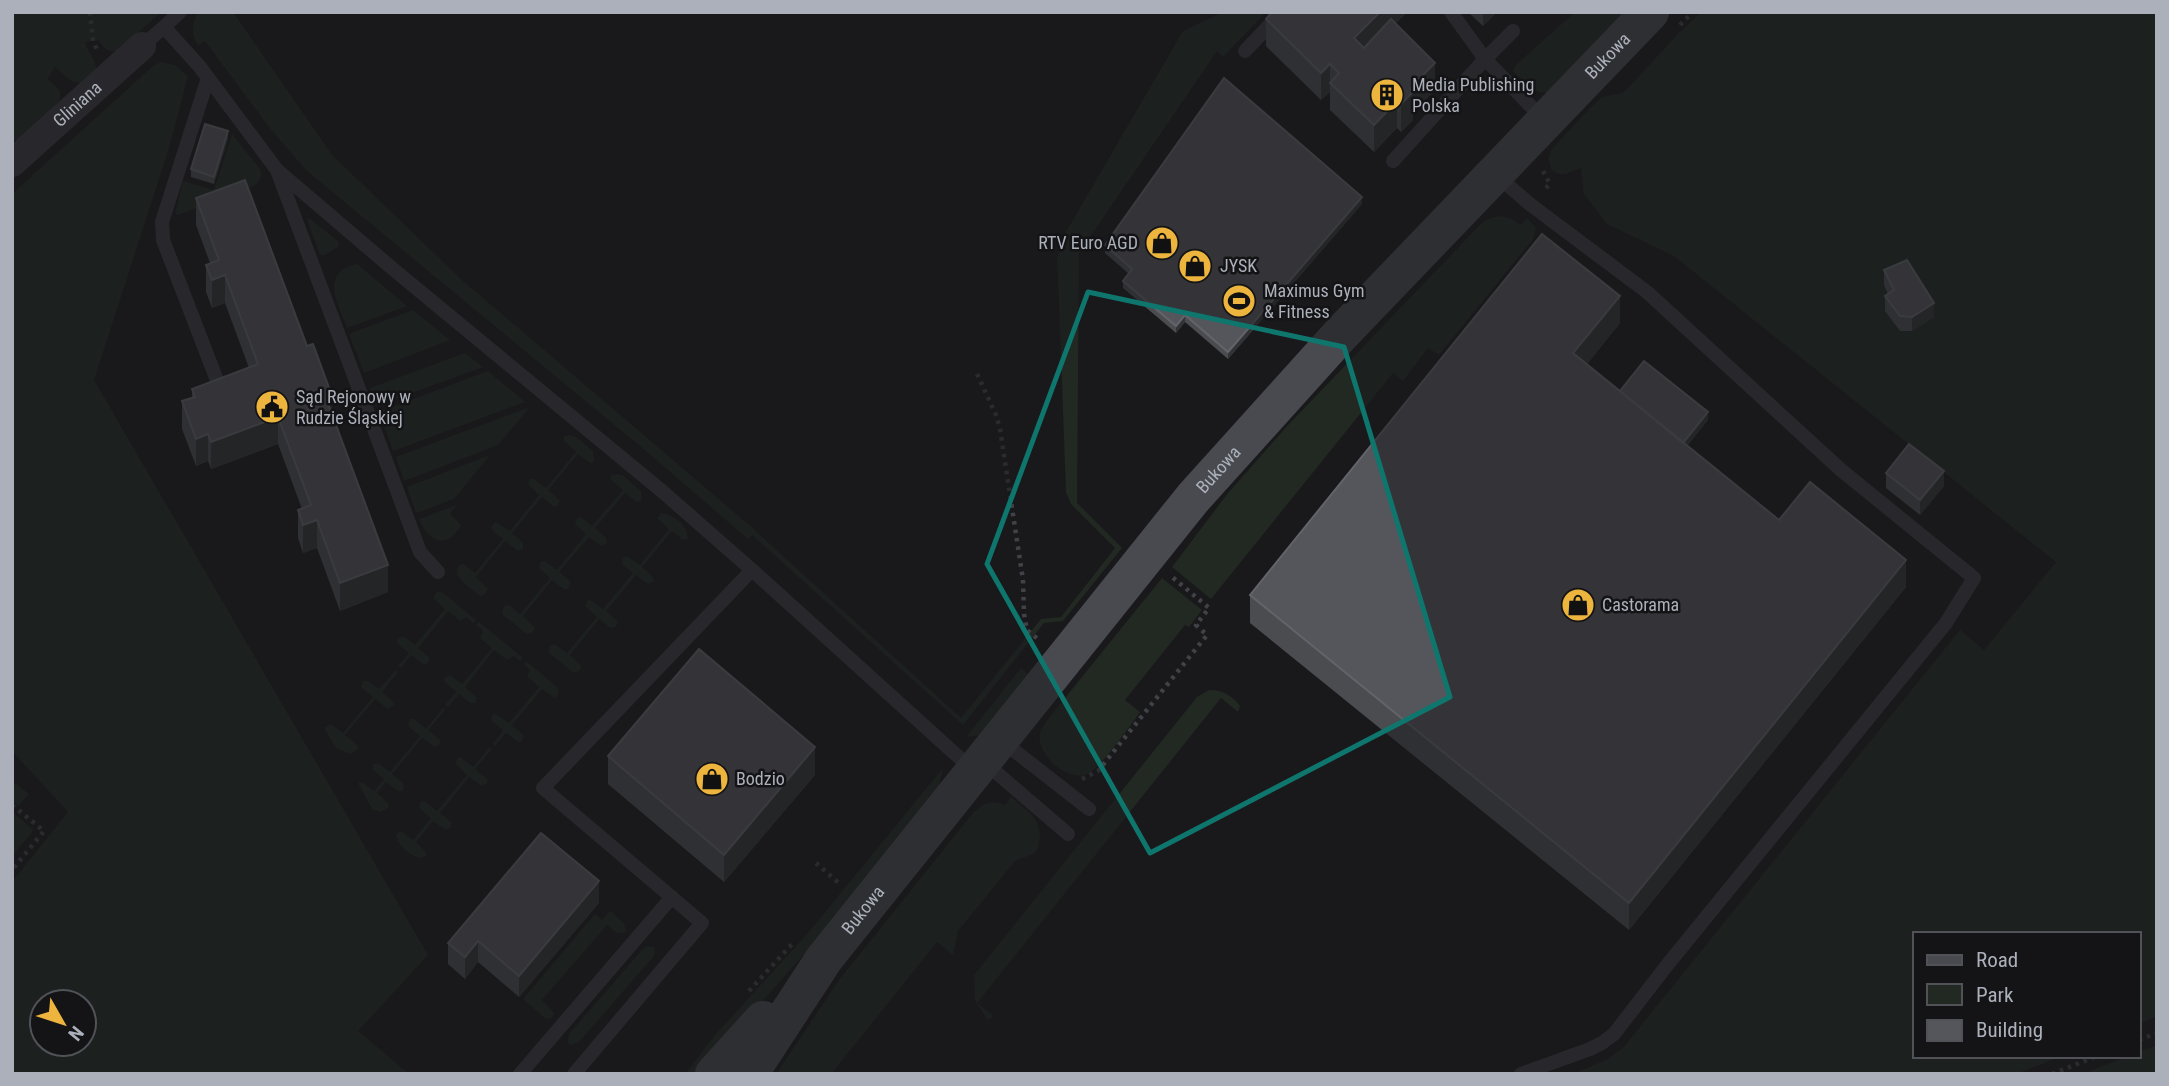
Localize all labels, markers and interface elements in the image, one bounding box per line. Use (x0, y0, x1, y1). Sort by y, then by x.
street label: Bukowa (1580, 28, 1634, 83)
place label: Media Publishing Polska (1412, 74, 1534, 116)
building icon: Media Publishing Polska (1368, 76, 1406, 114)
street label: Gliniana (49, 77, 106, 131)
shop icon: RTV Euro AGD (1143, 224, 1181, 262)
place label: RTV Euro AGD (1038, 232, 1138, 253)
shop icon: JYSK (1176, 247, 1214, 285)
place label: JYSK (1220, 255, 1257, 276)
place label: Maximus Gym & Fitness (1264, 280, 1365, 322)
sports icon: Maximus Gym & Fitness (1220, 282, 1258, 320)
place label: Sąd Rejonowy w Rudzie Śląskiej (296, 386, 411, 428)
public building icon: Sąd Rejonowy w Rudzie Śląskiej (253, 388, 291, 426)
street label: Bukowa (1192, 441, 1245, 497)
shop icon: Castorama (1559, 586, 1597, 624)
place label: Castorama (1602, 594, 1679, 615)
shop icon: Bodzio (693, 760, 731, 798)
place label: Bodzio (736, 768, 785, 789)
street label: Bukowa (837, 881, 888, 938)
legend (1913, 932, 2141, 1058)
text: Road (1976, 948, 2018, 972)
text: Park (1976, 983, 2014, 1007)
north arrow (28, 988, 98, 1058)
text: Building (1976, 1018, 2043, 1042)
text: N (63, 1022, 88, 1045)

